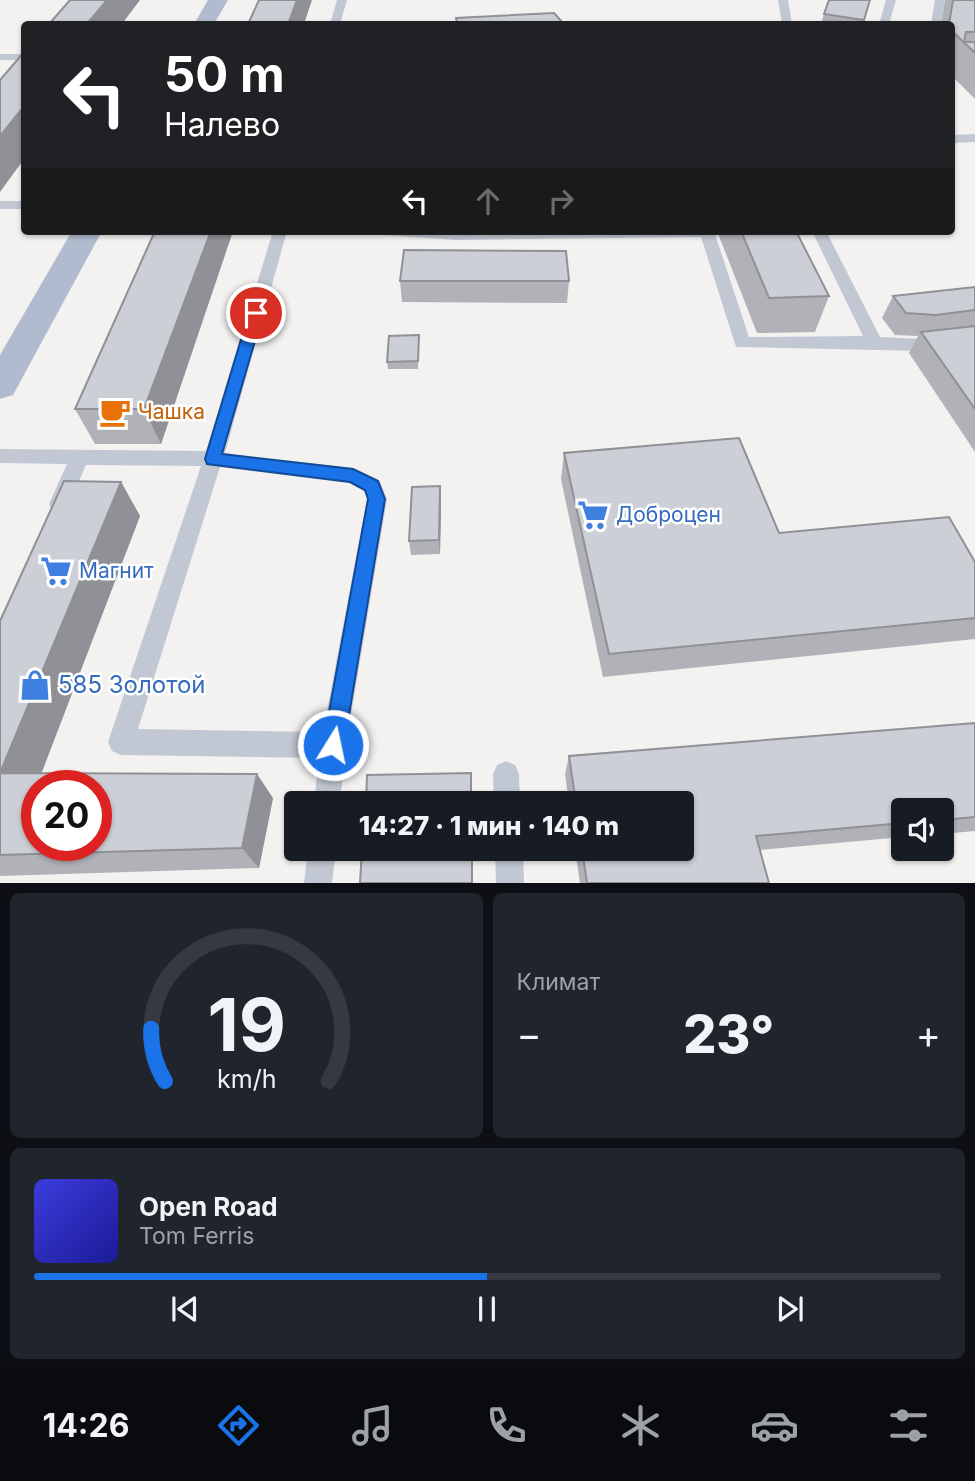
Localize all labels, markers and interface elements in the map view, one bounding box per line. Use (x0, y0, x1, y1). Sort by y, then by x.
text: 50 m (164, 45, 285, 104)
icon: left (49, 49, 140, 140)
text: Налево (164, 105, 280, 144)
icon: left (396, 182, 434, 220)
icon: ahead (469, 182, 507, 220)
icon: right (542, 182, 580, 220)
pin (226, 283, 286, 343)
icon: arrive (237, 294, 275, 332)
cafe icon: Чашка (98, 395, 132, 429)
place label: Чашка (138, 399, 205, 424)
supermarket icon: Доброцен (576, 498, 610, 532)
place label: Доброцен (616, 502, 721, 527)
supermarket icon: Магнит (39, 554, 73, 588)
place label: Магнит (79, 558, 154, 583)
shop icon: 585 Золотой (18, 668, 52, 702)
place label: 585 Золотой (58, 670, 206, 699)
position arrow (296, 708, 370, 782)
speed limit sign: 20 (21, 770, 112, 861)
map controls (891, 798, 954, 861)
button: sound (891, 798, 954, 861)
text: 14:27 · 1 мин · 140 m (359, 810, 619, 841)
text: Климат (517, 968, 600, 996)
text: 19 (207, 981, 286, 1070)
text: 23° (683, 1003, 774, 1066)
text: − (517, 1011, 542, 1057)
text: + (916, 1011, 941, 1057)
text: km/h (217, 1064, 276, 1094)
text: Open Road (139, 1191, 278, 1222)
text: Tom Ferris (139, 1222, 254, 1250)
icon: previous (166, 1290, 204, 1328)
icon: pause (468, 1290, 506, 1328)
icon: next (771, 1290, 809, 1328)
icon: directions (214, 1401, 263, 1450)
icon: music (348, 1401, 397, 1450)
icon: phone (482, 1401, 531, 1450)
icon: climate (616, 1401, 665, 1450)
icon: car (750, 1401, 799, 1450)
icon: filters (884, 1401, 933, 1450)
text: 14:26 (42, 1406, 129, 1445)

